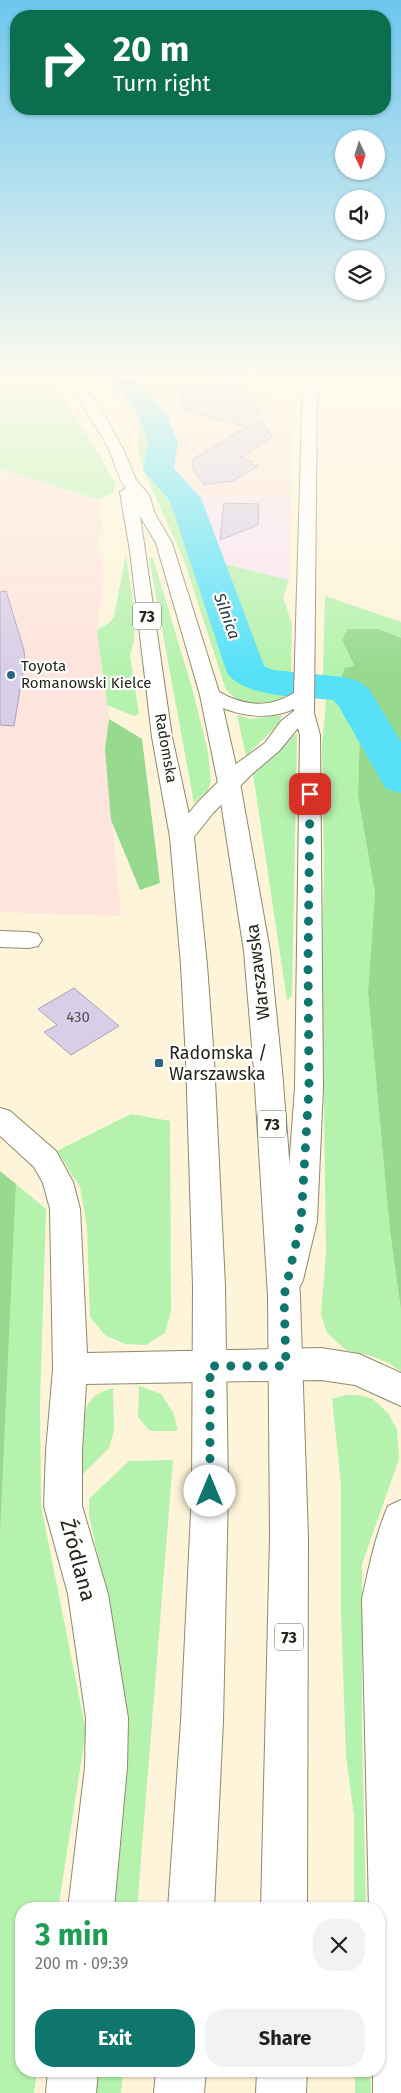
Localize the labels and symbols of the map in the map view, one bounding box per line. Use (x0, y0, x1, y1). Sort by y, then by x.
north arrow (335, 130, 385, 180)
water label: Silnica (210, 589, 244, 642)
road number: 73 (133, 602, 161, 630)
place label: Toyota Romanowski Kielce (21, 657, 151, 692)
marker: Toyota Romanowski Kielce (5, 669, 17, 681)
street label: Radomska (151, 712, 181, 784)
pin (289, 773, 331, 815)
street label: Warszawska (241, 923, 275, 1021)
house number: 430 (66, 1008, 90, 1026)
place label: Radomska / Warszawska (169, 1042, 267, 1085)
marker: Radomska / Warszawska (153, 1057, 165, 1069)
road number: 73 (258, 1110, 286, 1138)
position arrow (183, 1464, 235, 1516)
street label: Źródlana (55, 1516, 101, 1604)
road number: 73 (275, 1624, 303, 1650)

